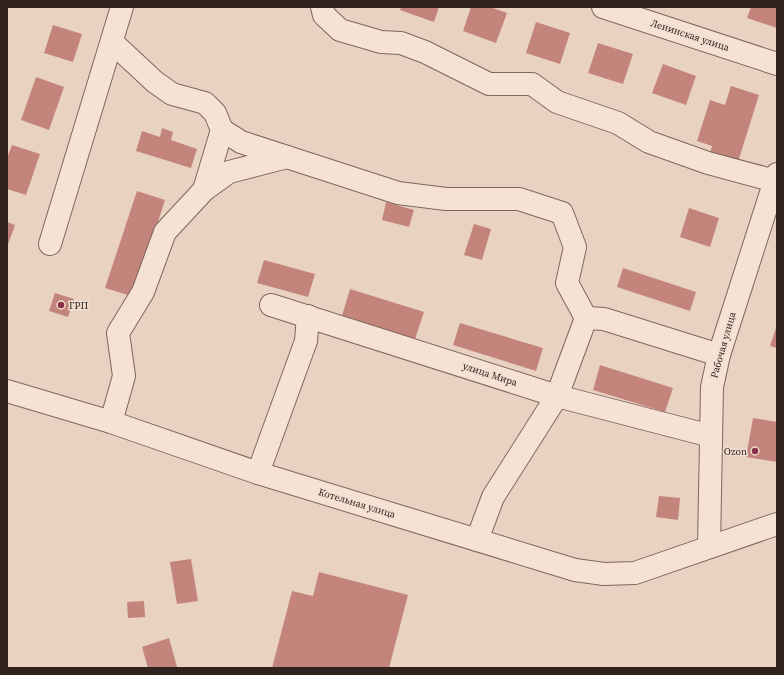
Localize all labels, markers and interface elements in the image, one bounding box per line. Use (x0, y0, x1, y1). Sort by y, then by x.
street label: Ленинская улица (649, 16, 732, 54)
place label: ГРП (69, 299, 88, 312)
marker: ГРП (56, 300, 66, 310)
street label: Рабочая улица (707, 310, 739, 380)
street label: улица Мира (461, 359, 520, 389)
place label: Ozon (724, 445, 747, 458)
marker: Ozon (750, 446, 760, 456)
street label: Котельная улица (317, 485, 398, 521)

